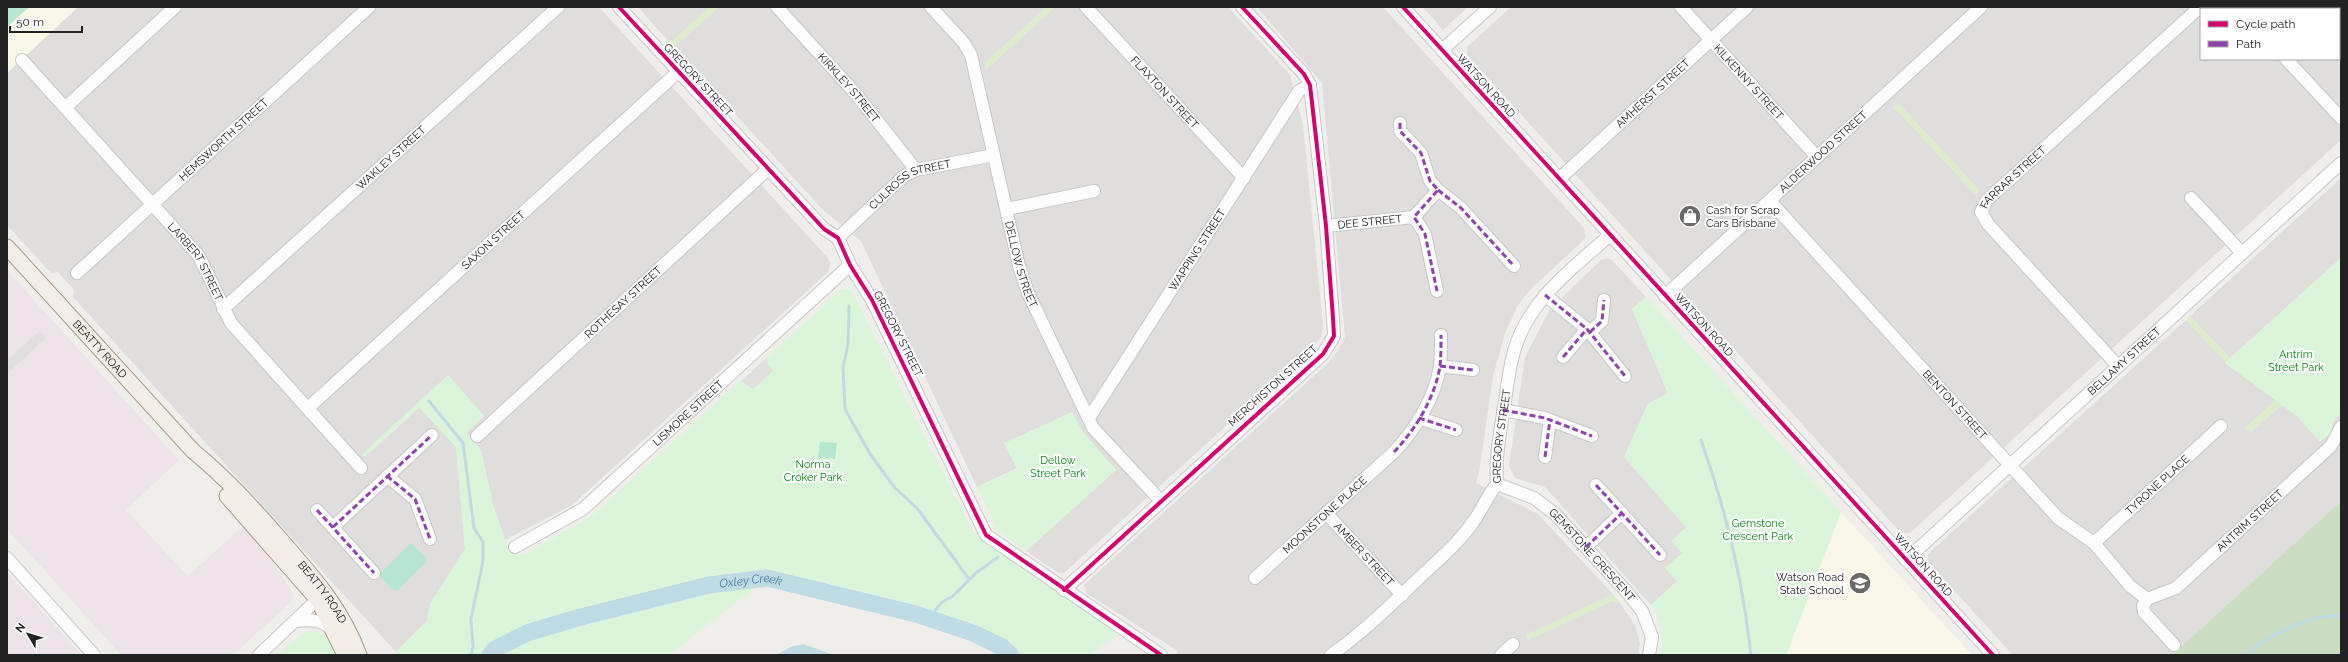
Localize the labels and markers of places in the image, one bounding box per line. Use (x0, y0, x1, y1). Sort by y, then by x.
shop icon: Cash for Scrap Cars Brisbane (1677, 203, 1703, 229)
place label: Cash for Scrap Cars Brisbane (1706, 204, 1780, 230)
school or university icon: Watson Road State School (1847, 570, 1873, 596)
place label: Watson Road State School (1776, 571, 1844, 597)

